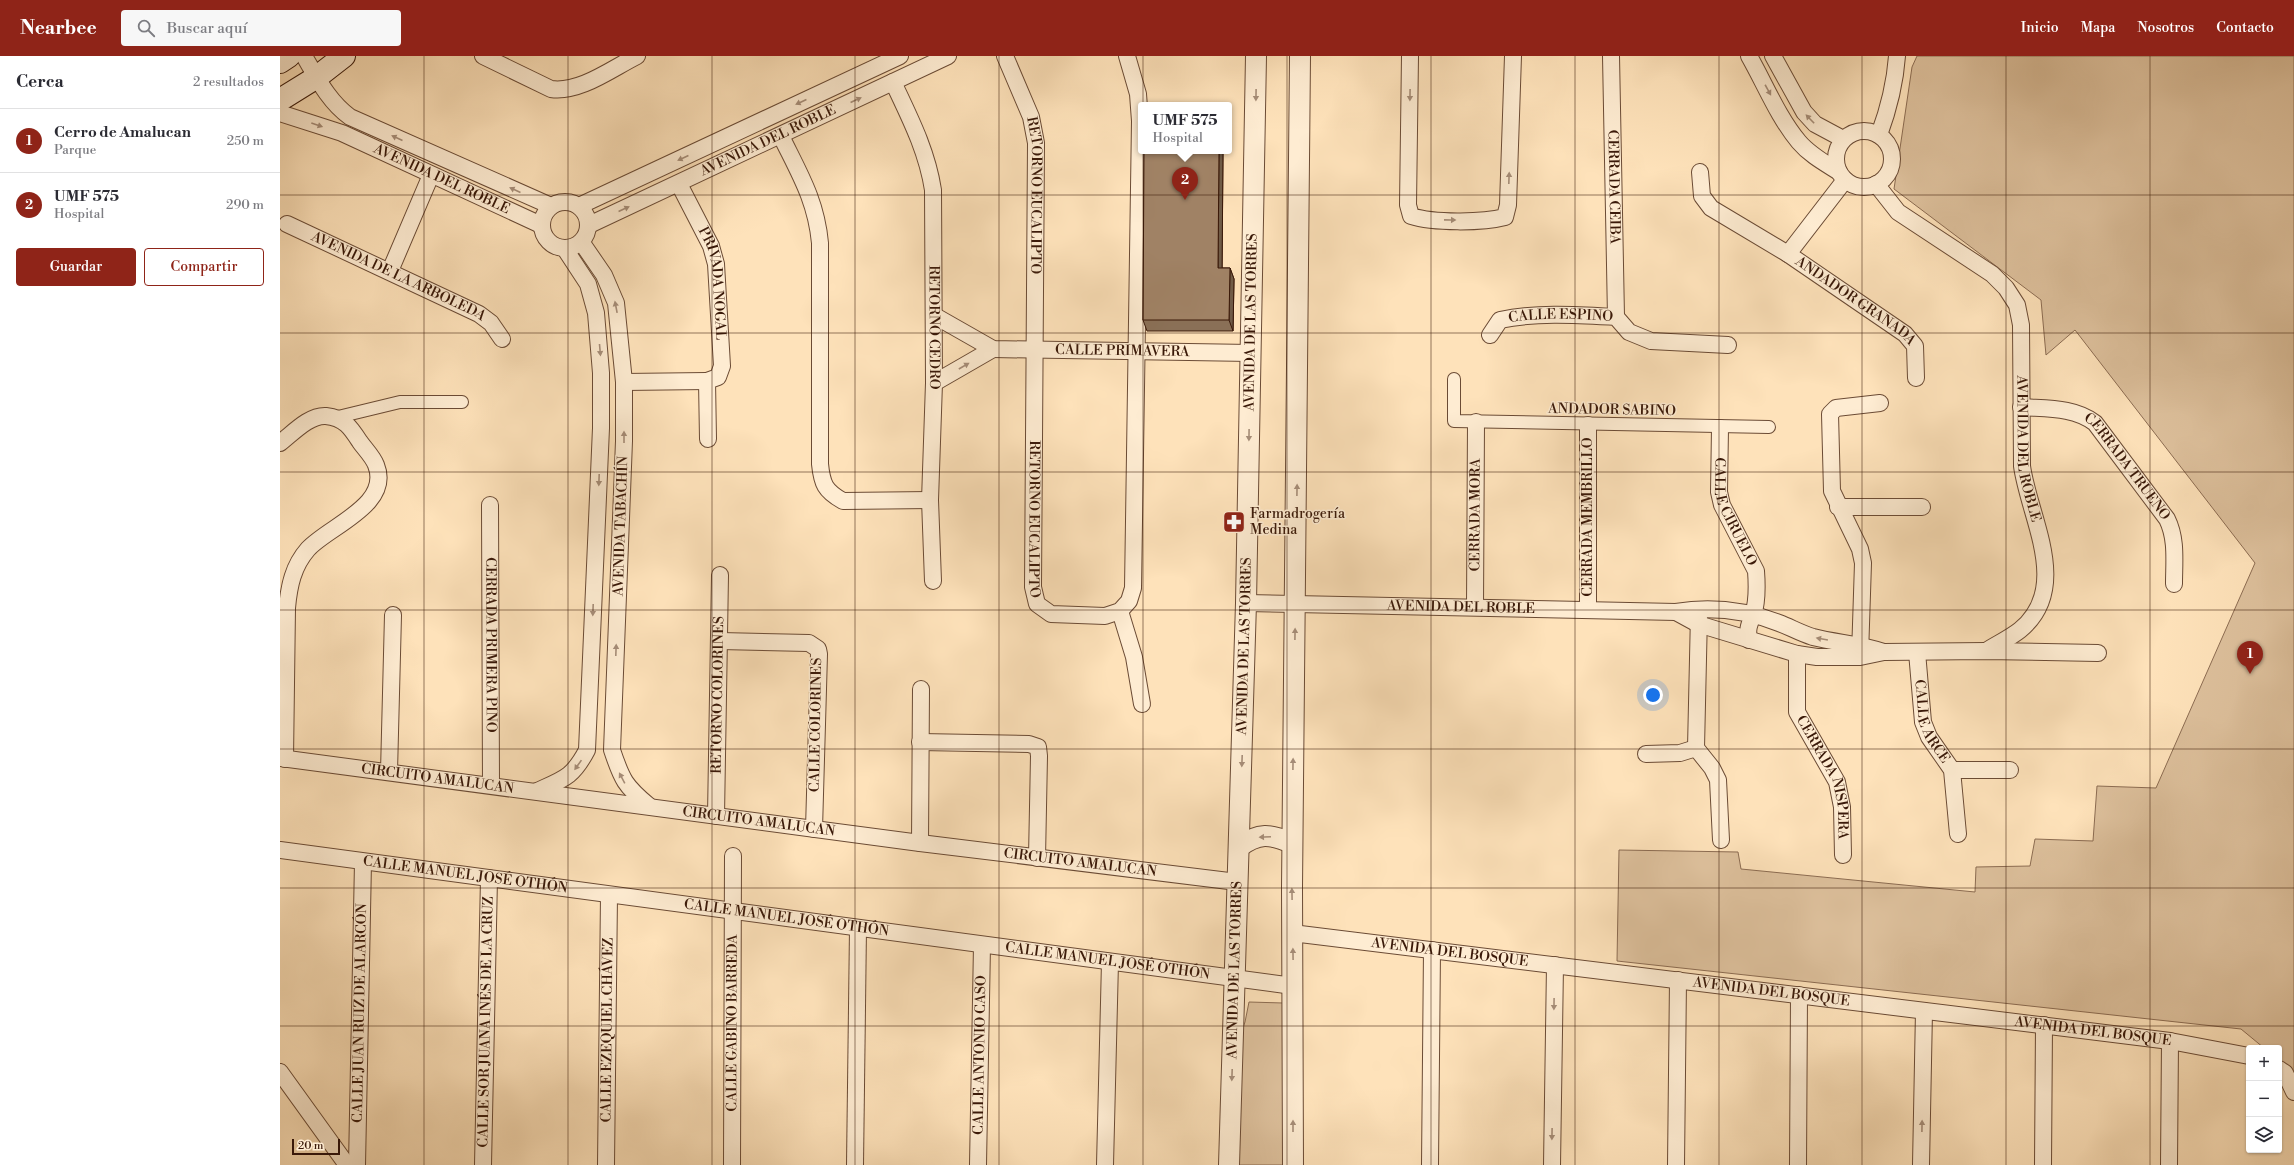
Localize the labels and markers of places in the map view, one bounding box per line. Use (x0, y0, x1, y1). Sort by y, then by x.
pin: 2 (1172, 167, 1198, 200)
place label: Farmadrogería Medina (1250, 505, 1346, 539)
pharmacy icon: Farmadrogería Medina (1221, 509, 1247, 535)
pin: 1 (2237, 641, 2263, 674)

